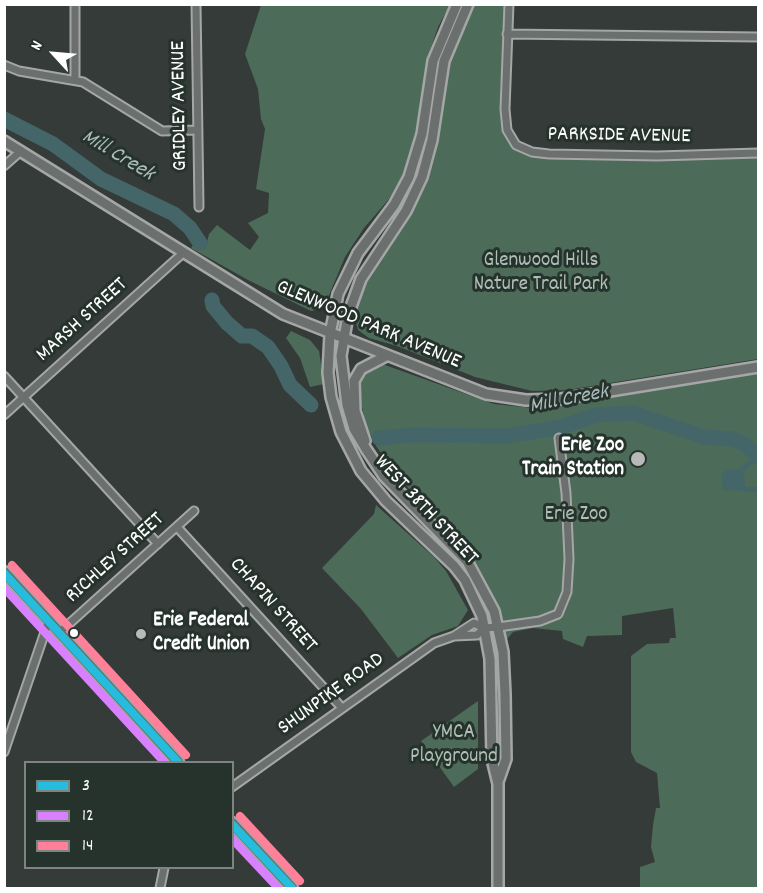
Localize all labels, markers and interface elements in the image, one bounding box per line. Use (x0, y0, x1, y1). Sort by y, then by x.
north arrow (24, 24, 84, 84)
text: N (25, 37, 49, 54)
street label: GRIDLEY AVENUE (167, 41, 195, 171)
street label: PARKSIDE AVENUE (547, 123, 691, 151)
water label: Mill Creek (76, 125, 158, 189)
park label: Glenwood Hills Nature Trail Park (474, 249, 608, 299)
street label: MARSH STREET (32, 273, 134, 369)
street label: GLENWOOD PARK AVENUE (272, 276, 464, 376)
water label: Mill Creek (527, 380, 611, 422)
place label: Erie Zoo Train Station (522, 434, 624, 484)
marker: Erie Zoo Train Station (629, 450, 647, 468)
street label: WEST 38TH STREET (368, 451, 482, 571)
park label: Erie Zoo (544, 503, 608, 529)
street label: RICHLEY STREET (62, 508, 170, 610)
street label: CHAPIN STREET (223, 553, 321, 659)
place label: Erie Federal Credit Union (153, 609, 249, 659)
unlabelled marker (68, 627, 80, 639)
marker: Erie Federal Credit Union (134, 627, 148, 641)
street label: SHUNPIKE ROAD (274, 648, 390, 742)
park label: YMCA Playground (410, 721, 498, 771)
legend (24, 761, 234, 869)
text: 3 (82, 774, 90, 799)
text: 12 (82, 804, 94, 829)
text: 14 (82, 834, 93, 859)

